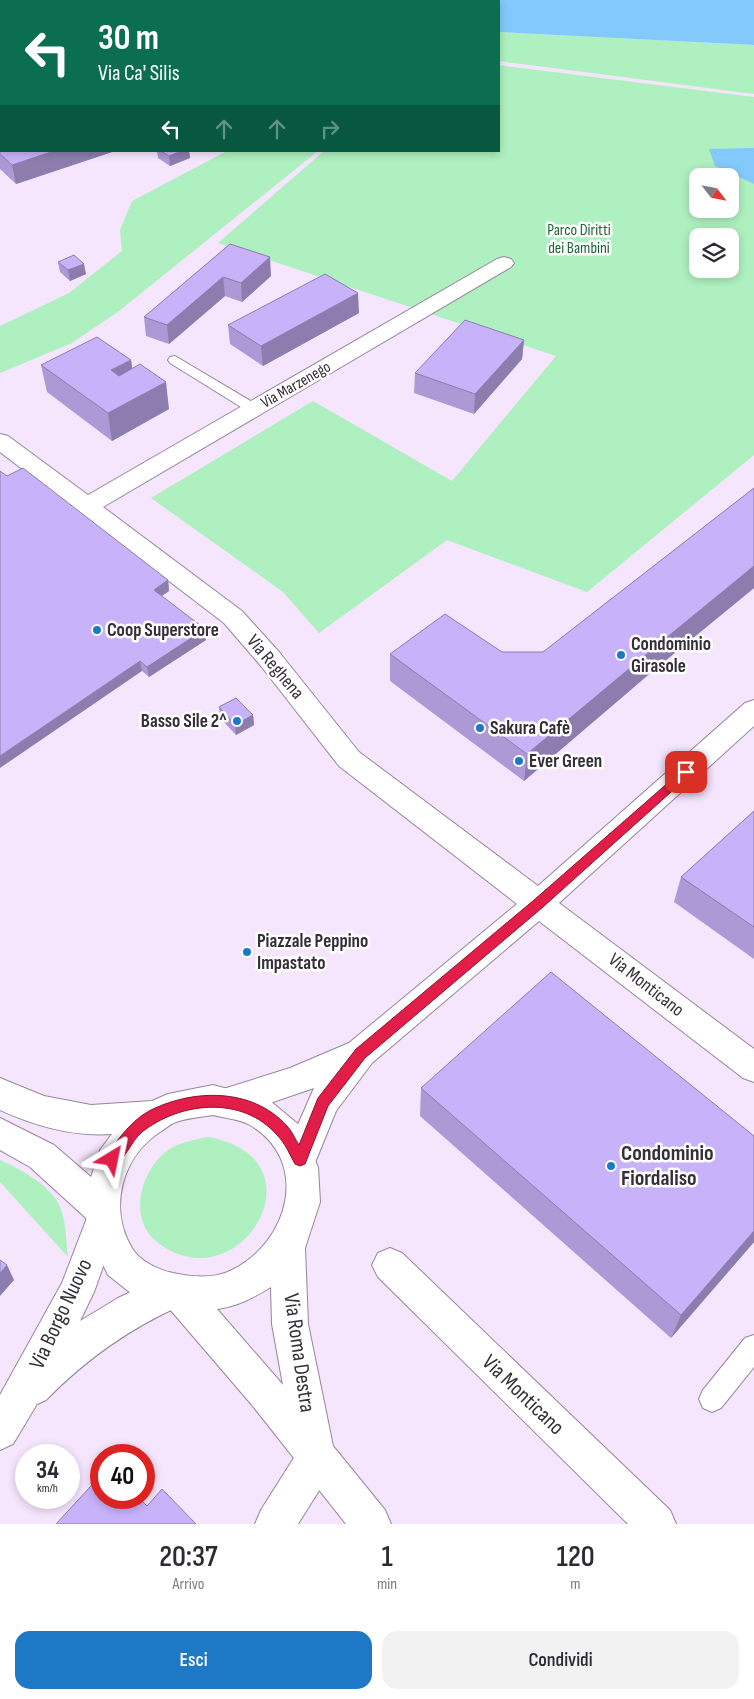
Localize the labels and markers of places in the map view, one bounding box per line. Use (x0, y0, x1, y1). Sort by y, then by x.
place label: Coop Superstore (107, 619, 219, 642)
marker: Coop Superstore (91, 624, 103, 636)
place label: Condominio Girasole (631, 633, 711, 678)
marker: Condominio Girasole (615, 649, 627, 661)
place label: Basso Sile 2^ (141, 710, 227, 733)
marker: Basso Sile 2^ (231, 715, 243, 727)
place label: Sakura Cafè (490, 717, 570, 740)
marker: Sakura Cafè (474, 722, 486, 734)
place label: Ever Green (529, 750, 602, 773)
pin (665, 751, 707, 793)
marker: Ever Green (513, 755, 525, 767)
place label: Piazzale Peppino Impastato (257, 930, 368, 975)
marker: Piazzale Peppino Impastato (241, 946, 253, 958)
place label: Condominio Fiordaliso (621, 1140, 714, 1192)
marker: Condominio Fiordaliso (605, 1160, 617, 1172)

